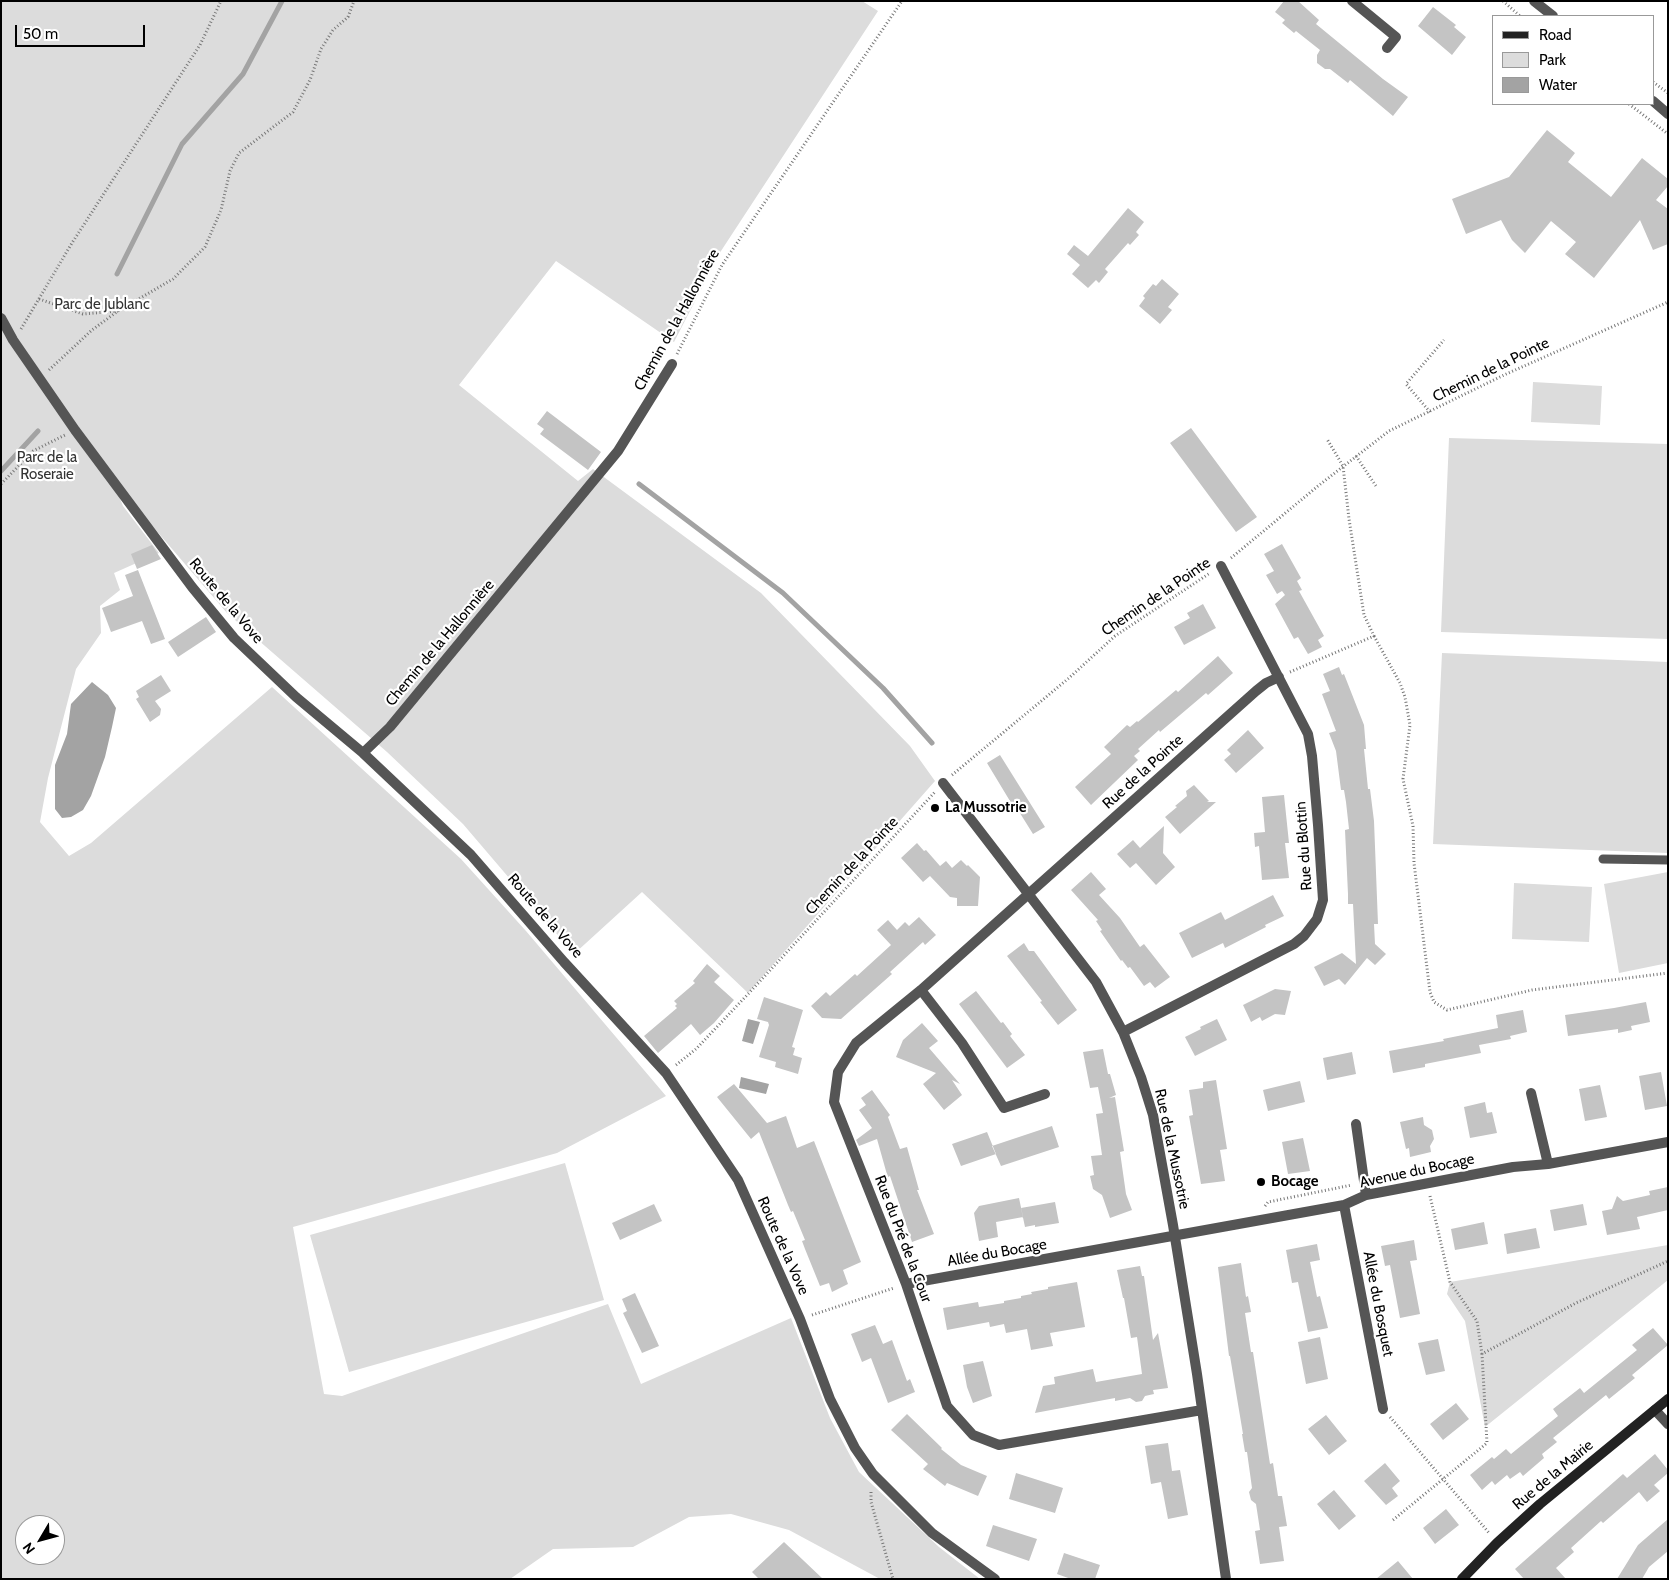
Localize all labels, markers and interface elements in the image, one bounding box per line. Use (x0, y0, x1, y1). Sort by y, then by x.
scale bar (18, 15, 148, 47)
legend (1492, 15, 1654, 105)
text: 50 m (23, 25, 58, 43)
text: Road (1539, 26, 1572, 44)
text: Park (1539, 51, 1566, 69)
text: Water (1539, 76, 1577, 94)
street label: Chemin de la Hallonnière (630, 246, 724, 394)
park label: Parc de Jublanc (54, 296, 150, 314)
street label: Chemin de la Pointe (1430, 334, 1552, 406)
park label: Parc de la Roseraie (17, 449, 77, 484)
street label: Chemin de la Pointe (1098, 554, 1214, 640)
street label: Route de la Vove (185, 555, 267, 647)
street label: Chemin de la Hallonnière (382, 576, 498, 710)
street label: Rue de la Pointe (1099, 731, 1187, 813)
place label: La Mussotrie (945, 799, 1027, 817)
street label: Rue du Blottin (1292, 801, 1316, 891)
marker: La Mussotrie (929, 802, 941, 814)
street label: Chemin de la Pointe (802, 813, 902, 919)
street label: Route de la Vove (504, 870, 586, 962)
street label: Rue de la Mussotrie (1150, 1087, 1194, 1211)
street label: Avenue du Bocage (1358, 1150, 1476, 1192)
street label: Rue du Pré de la Cour (870, 1173, 936, 1305)
place label: Bocage (1271, 1173, 1318, 1191)
marker: Bocage (1255, 1176, 1267, 1188)
street label: Route de la Vove (753, 1194, 813, 1298)
street label: Allée du Bocage (946, 1235, 1048, 1271)
street label: Allée du Bosquet (1359, 1250, 1397, 1358)
street label: Rue de la Mairie (1509, 1436, 1597, 1514)
north arrow (15, 1515, 65, 1565)
text: N (19, 1539, 39, 1558)

